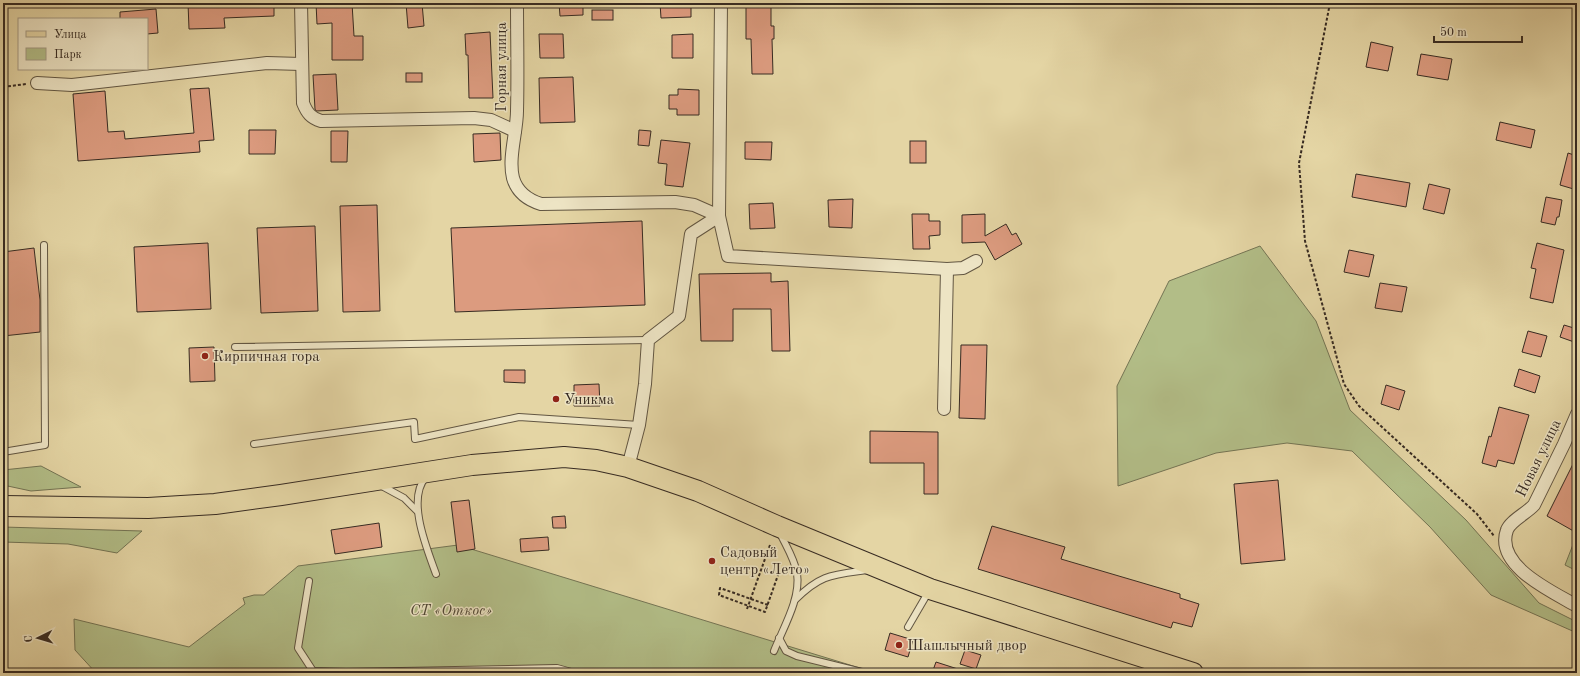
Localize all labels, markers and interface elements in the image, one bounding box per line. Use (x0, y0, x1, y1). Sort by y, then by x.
legend (18, 18, 148, 70)
scale bar (1434, 18, 1522, 44)
street label: Горная улица (495, 21, 510, 112)
text: 50 m (1440, 26, 1467, 39)
text: Улица (54, 29, 87, 41)
text: Парк (54, 49, 82, 61)
place label: Кирпичная гора (213, 350, 320, 365)
marker: Кирпичная гора (200, 351, 210, 361)
place label: Уникма (564, 393, 615, 408)
marker: Уникма (551, 394, 561, 404)
street label: Новая улица (1514, 417, 1565, 500)
place label: Садовый центр «Лето» (720, 546, 810, 578)
marker: Садовый центр «Лето» (707, 556, 717, 566)
park label: СТ «Откос» (410, 604, 492, 619)
north arrow (18, 618, 58, 658)
text: С (24, 635, 35, 643)
place label: Шашлычный двор (907, 639, 1027, 654)
marker: Шашлычный двор (894, 640, 904, 650)

